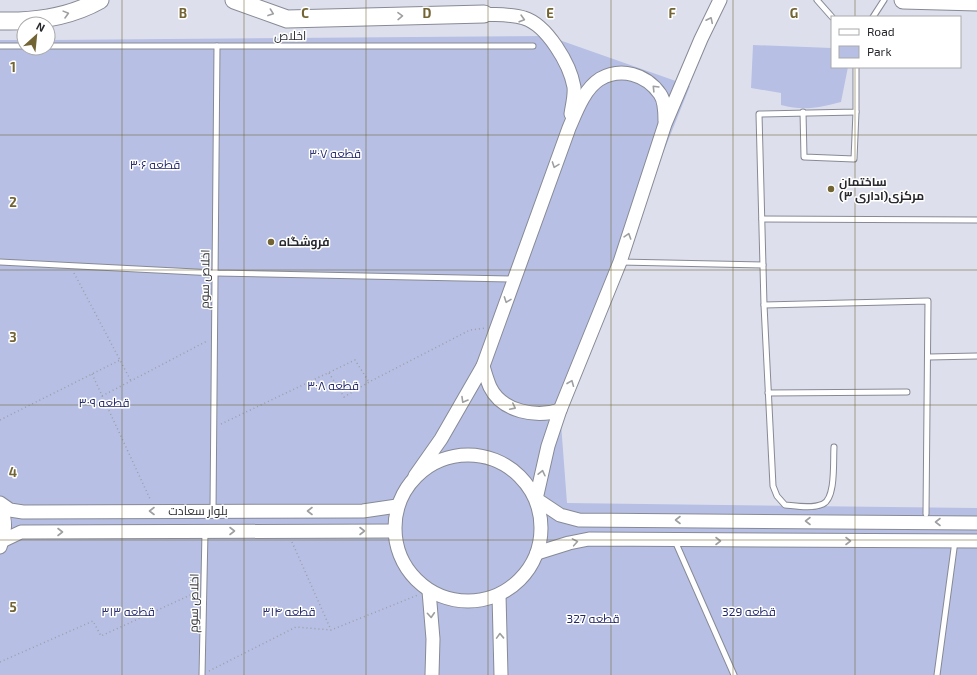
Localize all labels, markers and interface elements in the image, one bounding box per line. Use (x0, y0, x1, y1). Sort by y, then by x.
text: B (179, 5, 187, 21)
text: C (301, 5, 309, 21)
text: D (423, 5, 432, 21)
text: E (546, 5, 554, 21)
text: F (668, 5, 676, 21)
text: G (790, 5, 798, 21)
one-way arrow (267, 8, 274, 17)
one-way arrow (63, 11, 70, 19)
one-way arrow (397, 12, 403, 20)
one-way arrow (519, 14, 526, 23)
north arrow (16, 16, 56, 56)
one-way arrow (705, 16, 713, 24)
legend (831, 16, 961, 68)
text: N (34, 19, 47, 34)
text: Road (867, 24, 895, 38)
street label: اخلاص (274, 28, 306, 43)
text: Park (867, 44, 892, 58)
text: 1 (10, 59, 16, 75)
one-way arrow (652, 85, 660, 93)
park label: قطعه ۳۰۷ (309, 146, 361, 160)
park label: قطعه ۳۰۶ (130, 157, 180, 171)
one-way arrow (552, 161, 560, 168)
place label: ساختمان مرکزی(اداری ۳) (839, 174, 924, 204)
marker: ساختمان مرکزی(اداری ۳) (826, 184, 836, 194)
text: 2 (9, 194, 17, 210)
one-way arrow (624, 233, 632, 240)
place label: فروشگاه (279, 234, 330, 250)
marker: فروشگاه (266, 237, 276, 247)
street label: اخلاص سوم (196, 249, 214, 309)
one-way arrow (503, 297, 511, 304)
text: 3 (9, 329, 17, 345)
park label: قطعه ۳۰۸ (307, 378, 359, 392)
one-way arrow (566, 380, 574, 388)
park label: قطعه ۳۰۹ (79, 395, 129, 409)
one-way arrow (461, 396, 469, 403)
one-way arrow (508, 402, 516, 410)
text: 4 (9, 464, 17, 480)
one-way arrow (537, 470, 546, 477)
street label: بلوار سعادت (168, 503, 228, 518)
one-way arrow (149, 507, 155, 515)
one-way arrow (307, 507, 313, 515)
one-way arrow (675, 516, 681, 524)
one-way arrow (805, 517, 811, 525)
one-way arrow (935, 518, 941, 527)
one-way arrow (229, 527, 235, 535)
one-way arrow (359, 527, 365, 535)
one-way arrow (57, 528, 63, 536)
one-way arrow (715, 537, 721, 545)
one-way arrow (845, 537, 851, 545)
one-way arrow (571, 538, 578, 547)
street label: اخلاص سوم (185, 573, 203, 633)
text: 5 (9, 599, 17, 615)
park label: قطعه ۳۱۳ (101, 604, 155, 618)
park label: قطعه ۳۱۴ (262, 604, 316, 618)
park label: قطعه 329 (722, 604, 776, 618)
park label: قطعه 327 (566, 611, 620, 625)
one-way arrow (426, 612, 435, 618)
one-way arrow (496, 633, 504, 639)

